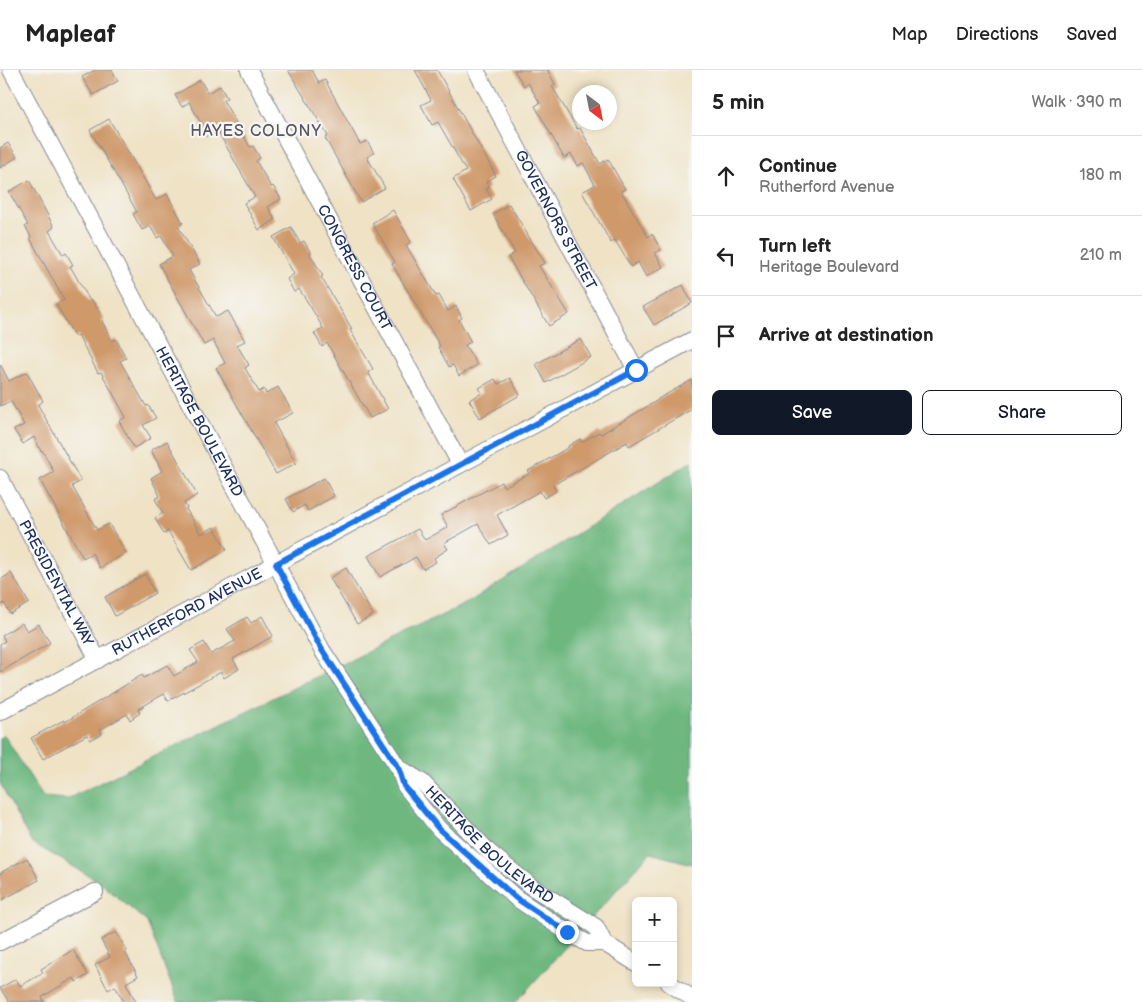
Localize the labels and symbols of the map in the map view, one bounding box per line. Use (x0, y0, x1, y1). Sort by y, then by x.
north arrow (572, 85, 617, 130)
district label: HAYES COLONY (190, 122, 322, 141)
street label: GOVERNORS STREET (511, 147, 601, 293)
street label: CONGRESS COURT (313, 201, 396, 334)
street label: HERITAGE BOULEVARD (151, 343, 247, 500)
route start (625, 359, 648, 382)
street label: PRESIDENTIAL WAY (14, 517, 98, 649)
street label: RUTHERFORD AVENUE (109, 564, 265, 660)
street label: HERITAGE BOULEVARD (421, 782, 557, 908)
route end (556, 921, 579, 944)

